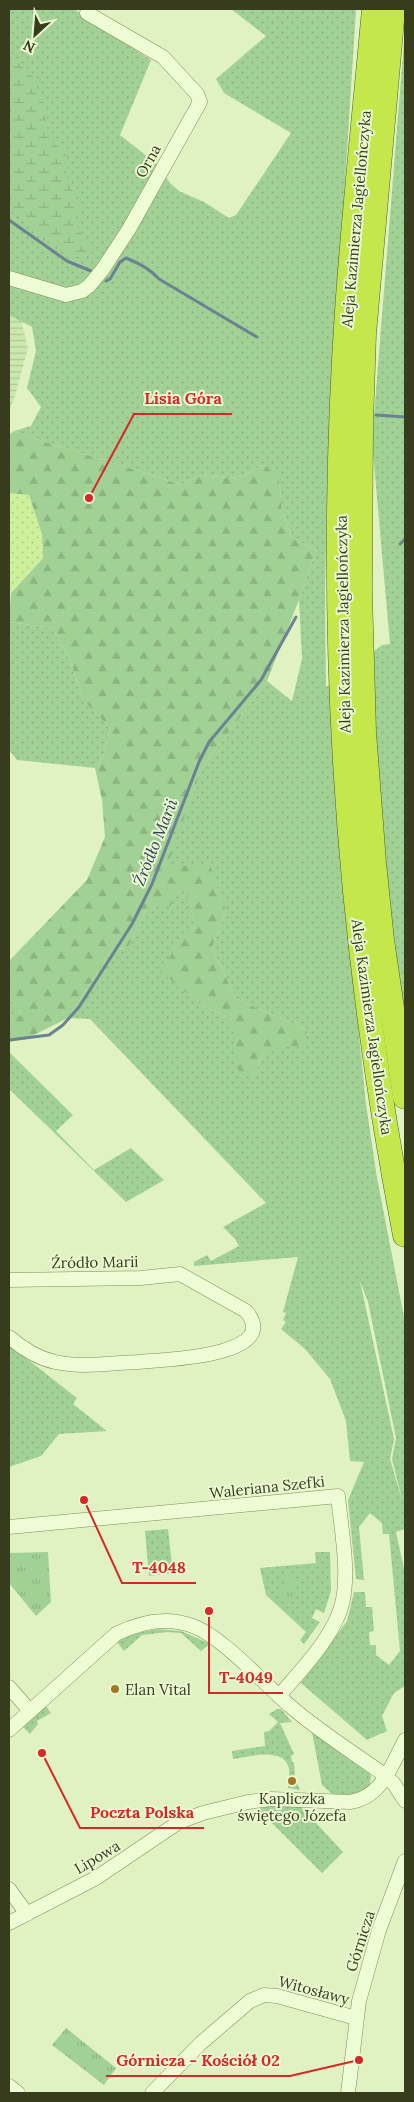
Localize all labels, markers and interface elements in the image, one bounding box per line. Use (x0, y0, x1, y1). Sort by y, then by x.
north arrow (10, 10, 60, 60)
text: N (20, 36, 38, 57)
street label: Aleja Kazimierza Jagiellończyka (337, 109, 375, 329)
street label: Orna (131, 141, 165, 181)
callout: Lisia Góra (134, 383, 232, 414)
text: Lisia Góra (144, 388, 222, 408)
street label: Aleja Kazimierza Jagiellończyka (332, 515, 354, 734)
water label: Źródło Marii (128, 796, 182, 888)
street label: Aleja Kazimierza Jagiellończyka (347, 917, 397, 1137)
street label: Źródło Marii (51, 1252, 139, 1272)
street label: Waleriana Szefki (208, 1471, 326, 1503)
callout: T-4048 (122, 1552, 196, 1583)
text: T-4048 (132, 1557, 186, 1577)
callout: T-4049 (209, 1662, 283, 1693)
text: T-4049 (219, 1667, 273, 1687)
place label: Elan Vital (125, 1680, 191, 1699)
marker: Elan Vital (109, 1683, 121, 1695)
marker: Kapliczka świętego Józefa (286, 1775, 298, 1787)
place label: Kapliczka świętego Józefa (238, 1789, 347, 1825)
callout: Poczta Polska (80, 1797, 204, 1828)
text: Poczta Polska (90, 1802, 195, 1822)
street label: Lipowa (71, 1836, 124, 1878)
street label: Górnicza (341, 1908, 379, 1974)
street label: Witosławy (276, 1971, 352, 2009)
callout: Górnicza - Kościół 02 (106, 2045, 290, 2076)
text: Górnicza - Kościół 02 (116, 2050, 280, 2070)

